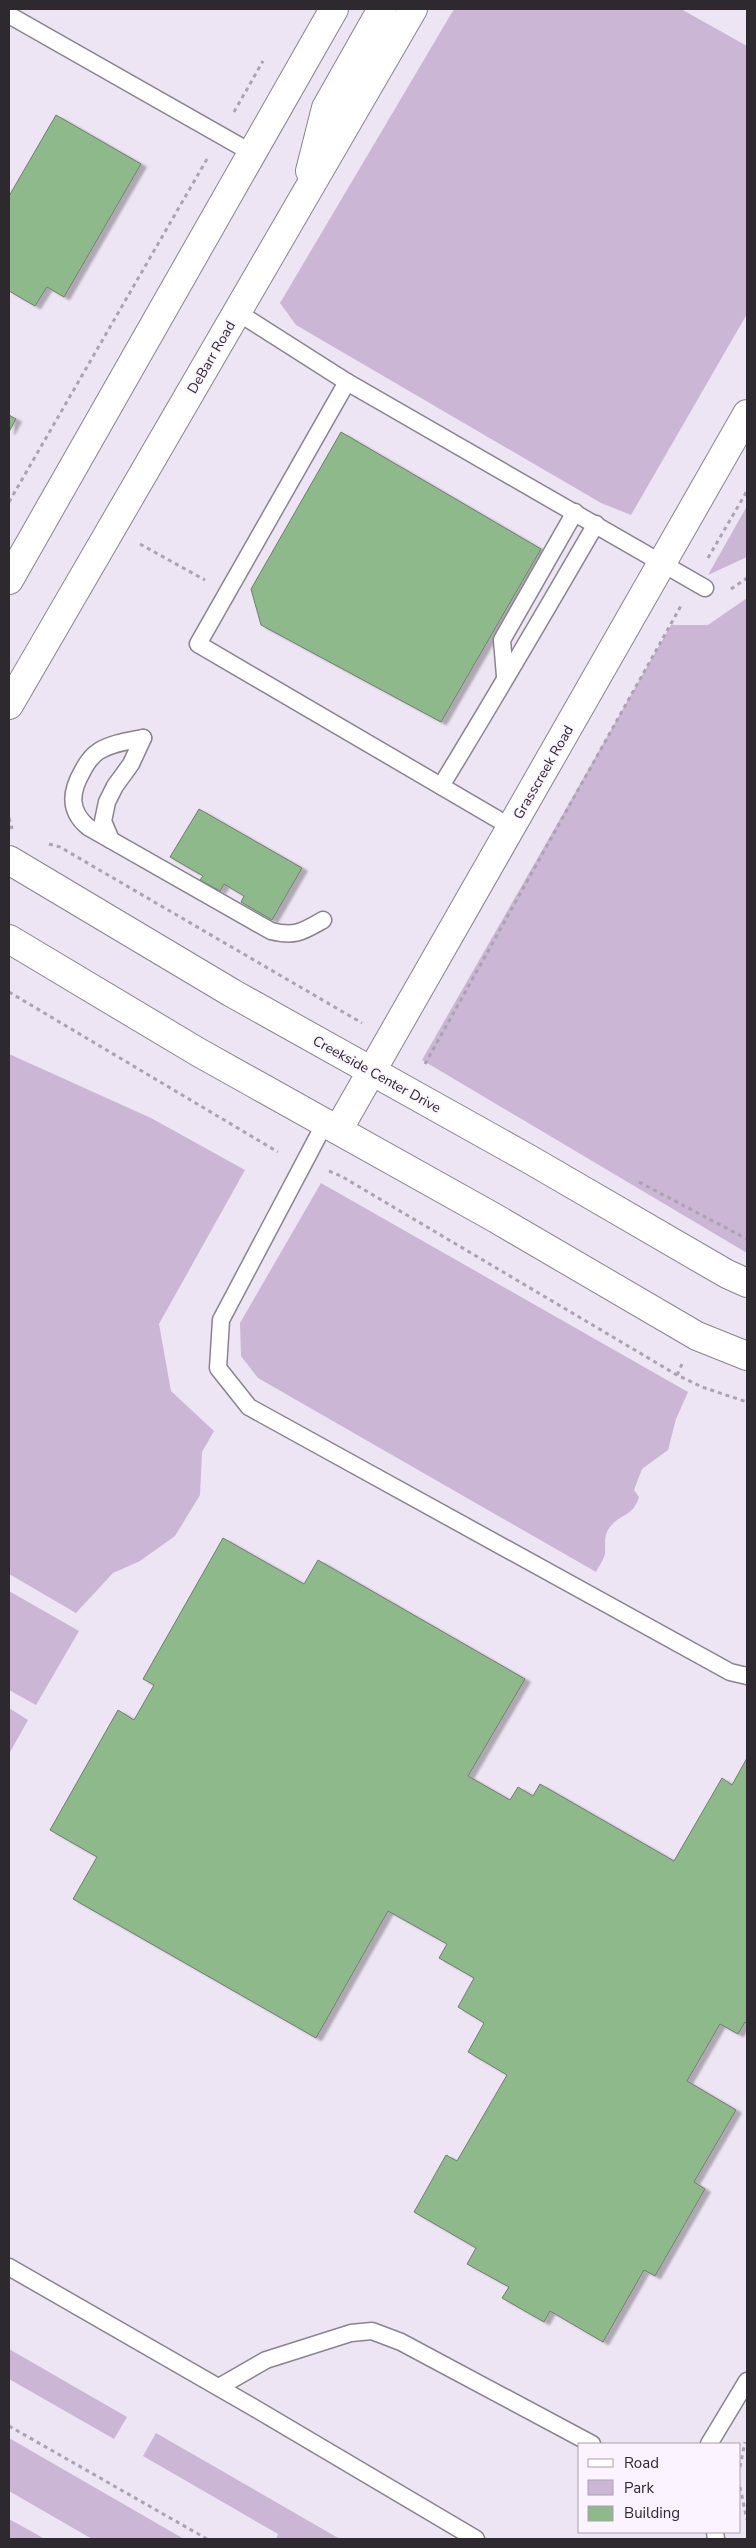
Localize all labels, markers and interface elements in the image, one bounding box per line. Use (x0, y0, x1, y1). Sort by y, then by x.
street label: DeBarr Road (183, 317, 240, 397)
street label: Grasscreek Road (509, 722, 578, 823)
street label: Creekside Center Drive (309, 1031, 444, 1118)
legend (578, 2443, 741, 2533)
text: Road (624, 2453, 659, 2473)
text: Park (624, 2478, 654, 2498)
text: Building (624, 2503, 680, 2523)

